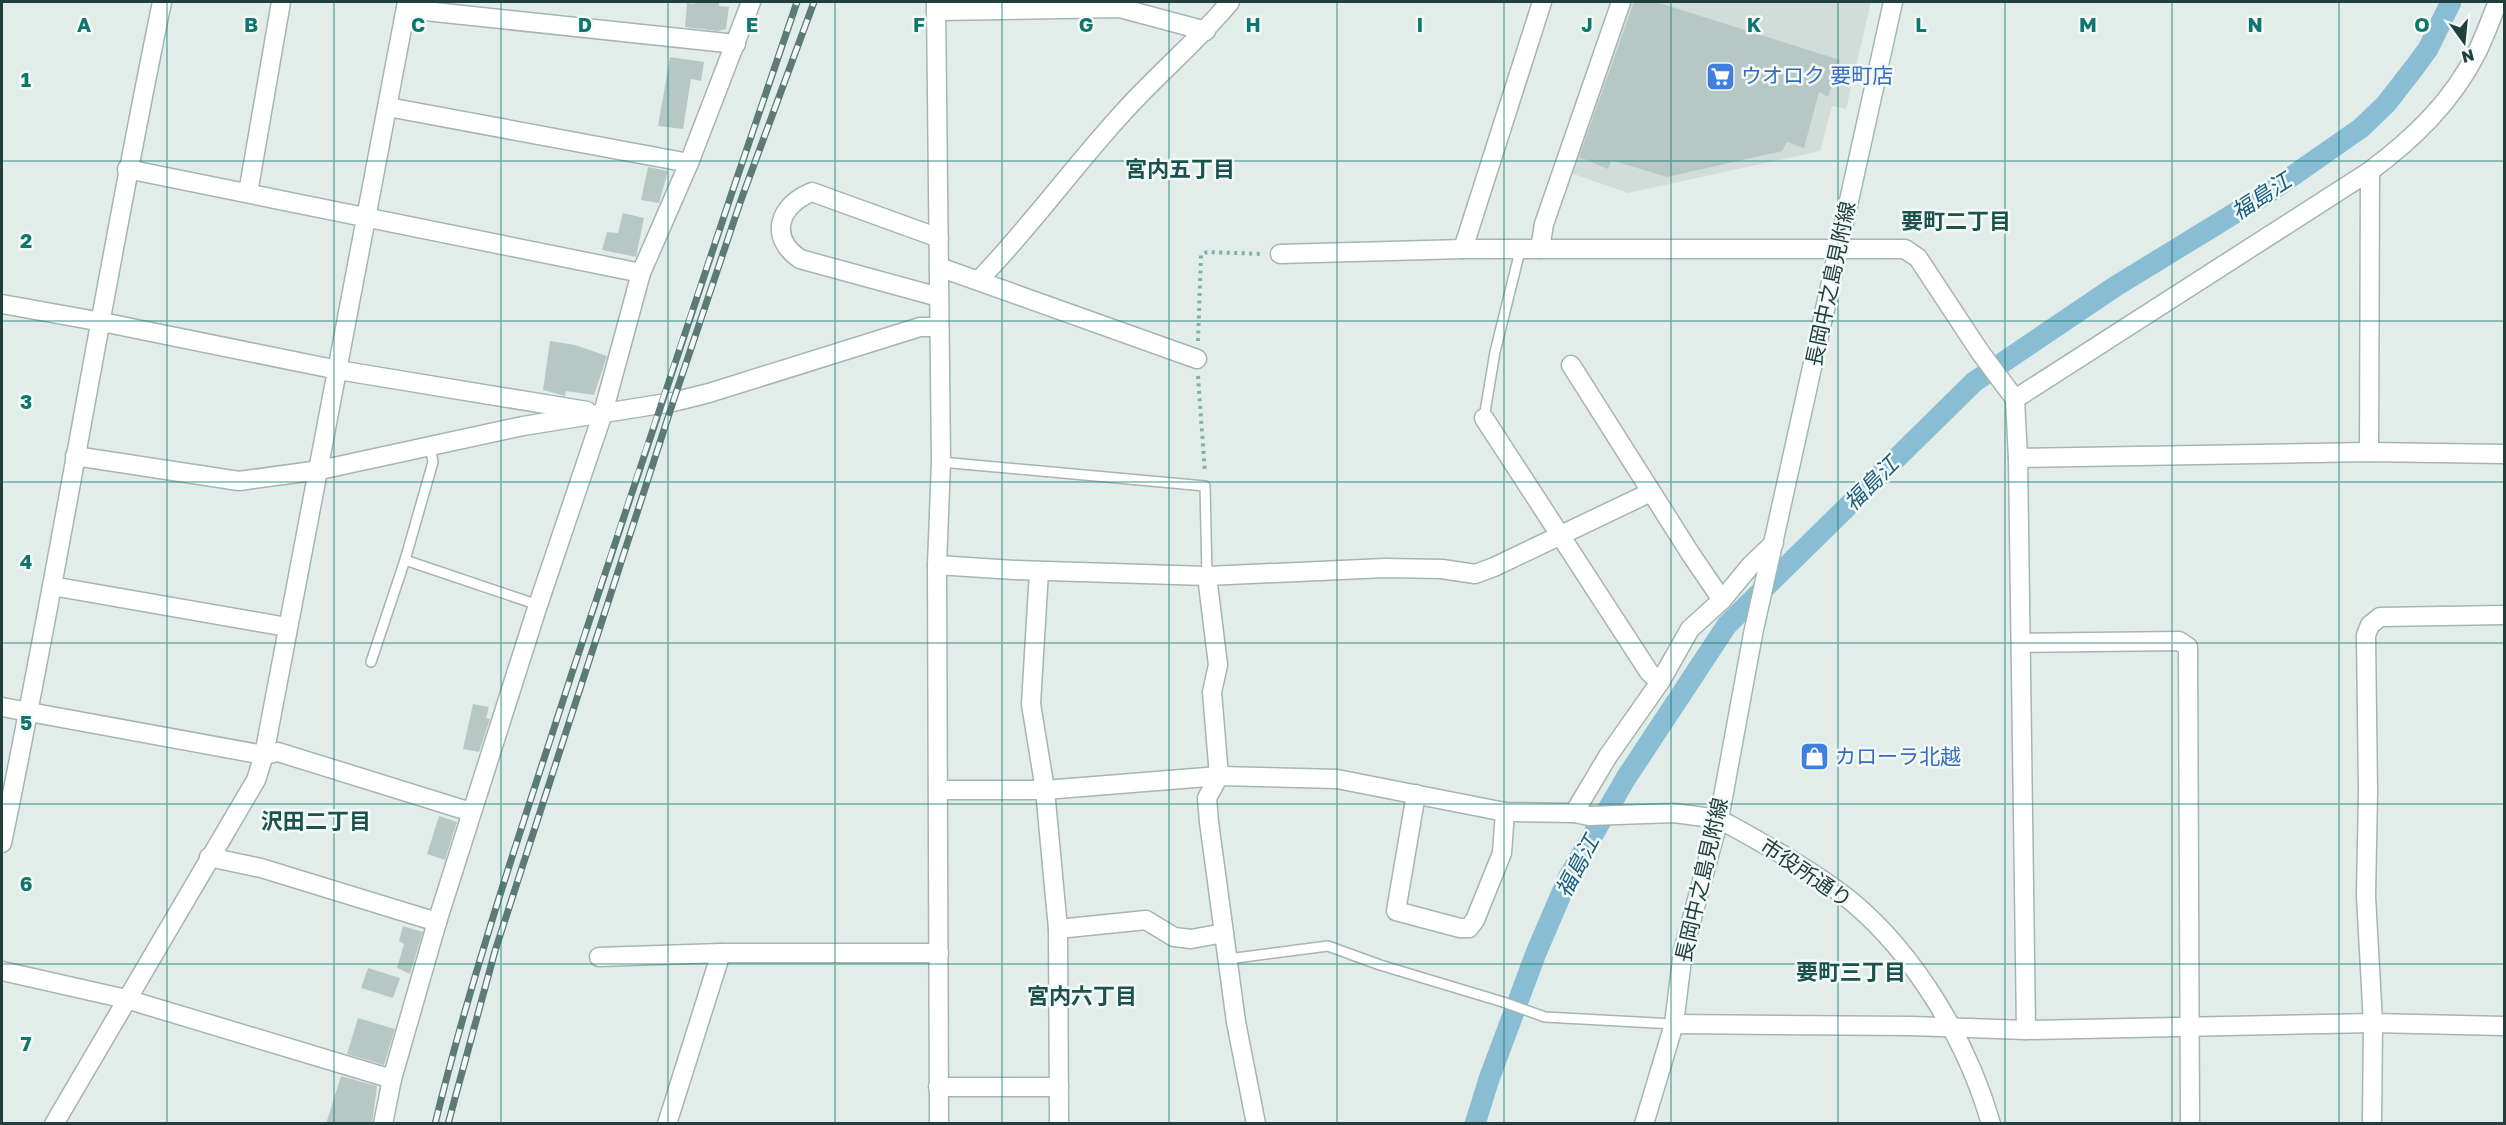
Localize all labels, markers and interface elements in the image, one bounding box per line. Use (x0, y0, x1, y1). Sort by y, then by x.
text: A (77, 12, 91, 36)
text: B (244, 12, 258, 36)
text: C (411, 12, 425, 36)
text: D (578, 12, 592, 36)
text: E (746, 12, 758, 36)
text: F (913, 12, 925, 36)
text: G (1079, 12, 1093, 36)
text: H (1245, 12, 1261, 36)
text: I (1417, 12, 1423, 36)
text: J (1581, 12, 1593, 36)
text: K (1747, 12, 1762, 36)
text: L (1915, 12, 1927, 36)
text: M (2079, 12, 2097, 36)
text: N (2247, 12, 2263, 36)
text: O (2414, 12, 2430, 36)
north arrow (2434, 12, 2494, 72)
text: N (2459, 45, 2476, 68)
supermarket icon: ウオロク 要町店 (1704, 60, 1736, 92)
place label: ウオロク 要町店 (1741, 62, 1893, 88)
text: 1 (21, 67, 31, 91)
district label: 宮内五丁目 (1125, 155, 1235, 182)
water label: 福島江 (2226, 165, 2297, 225)
street label: 長岡中之島見附線 (1800, 199, 1860, 369)
district label: 要町二丁目 (1901, 207, 2011, 234)
text: 2 (20, 228, 32, 252)
text: 3 (20, 389, 32, 413)
water label: 福島江 (1838, 448, 1905, 516)
text: 4 (20, 549, 32, 573)
text: 5 (20, 710, 32, 734)
shop icon: カローラ北越 (1798, 741, 1830, 773)
place label: カローラ北越 (1835, 743, 1961, 769)
street label: 長岡中之島見附線 (1669, 795, 1733, 965)
district label: 沢田二丁目 (261, 807, 371, 834)
water label: 福島江 (1549, 829, 1605, 901)
street label: 市役所通り (1756, 832, 1857, 912)
text: 6 (20, 871, 32, 895)
district label: 要町三丁目 (1796, 958, 1906, 985)
district label: 宮内六丁目 (1027, 982, 1137, 1009)
text: 7 (21, 1031, 32, 1055)

